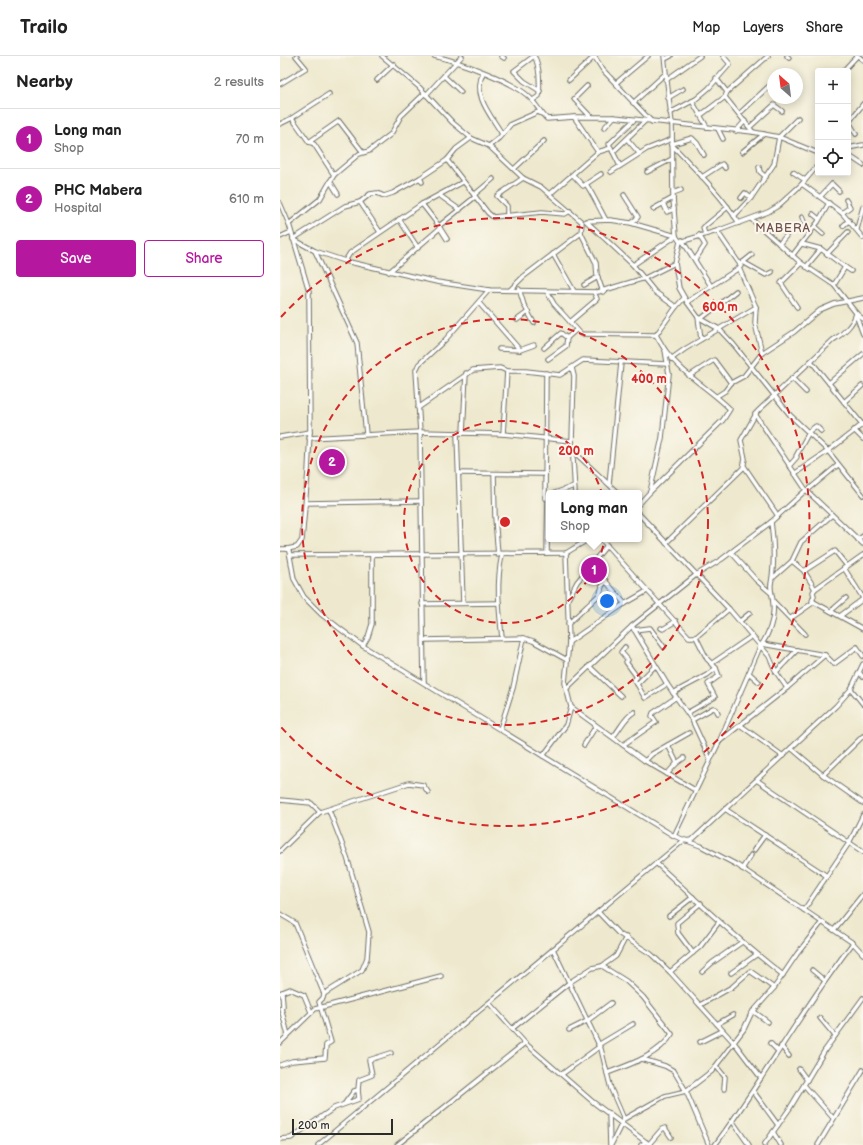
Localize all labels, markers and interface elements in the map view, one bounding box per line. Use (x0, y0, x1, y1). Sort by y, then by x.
text: Trailo (20, 16, 68, 39)
text: Map (692, 19, 720, 36)
text: Layers (742, 19, 784, 36)
text: Share (806, 19, 843, 36)
north arrow (767, 68, 803, 104)
map controls (815, 68, 851, 176)
button: + (815, 68, 851, 104)
text: Nearby (16, 72, 73, 92)
text: 2 results (214, 74, 264, 90)
button: − (815, 104, 851, 140)
text: Long man (54, 121, 122, 140)
text: 1 (26, 131, 32, 147)
text: 70 m (236, 131, 264, 147)
text: Shop (54, 140, 84, 156)
button: locate (815, 140, 851, 176)
text: PHC Mabera (54, 181, 142, 200)
text: 2 (25, 191, 33, 207)
text: 610 m (229, 191, 264, 207)
text: Hospital (54, 200, 102, 216)
district label: MABERA (755, 221, 811, 236)
button: Save (16, 240, 136, 277)
button: Share (144, 240, 264, 277)
text: 600 m (702, 300, 738, 315)
text: 400 m (631, 372, 667, 387)
text: 200 m (558, 444, 594, 459)
pin: 2 (319, 447, 345, 477)
popup (546, 490, 642, 542)
text: Long man (560, 499, 628, 518)
centre of rings (498, 515, 512, 529)
text: Shop (560, 518, 590, 534)
pin: 1 (581, 555, 607, 585)
your location (597, 591, 617, 611)
scale bar (292, 1117, 393, 1136)
text: 200 m (298, 1119, 330, 1132)

